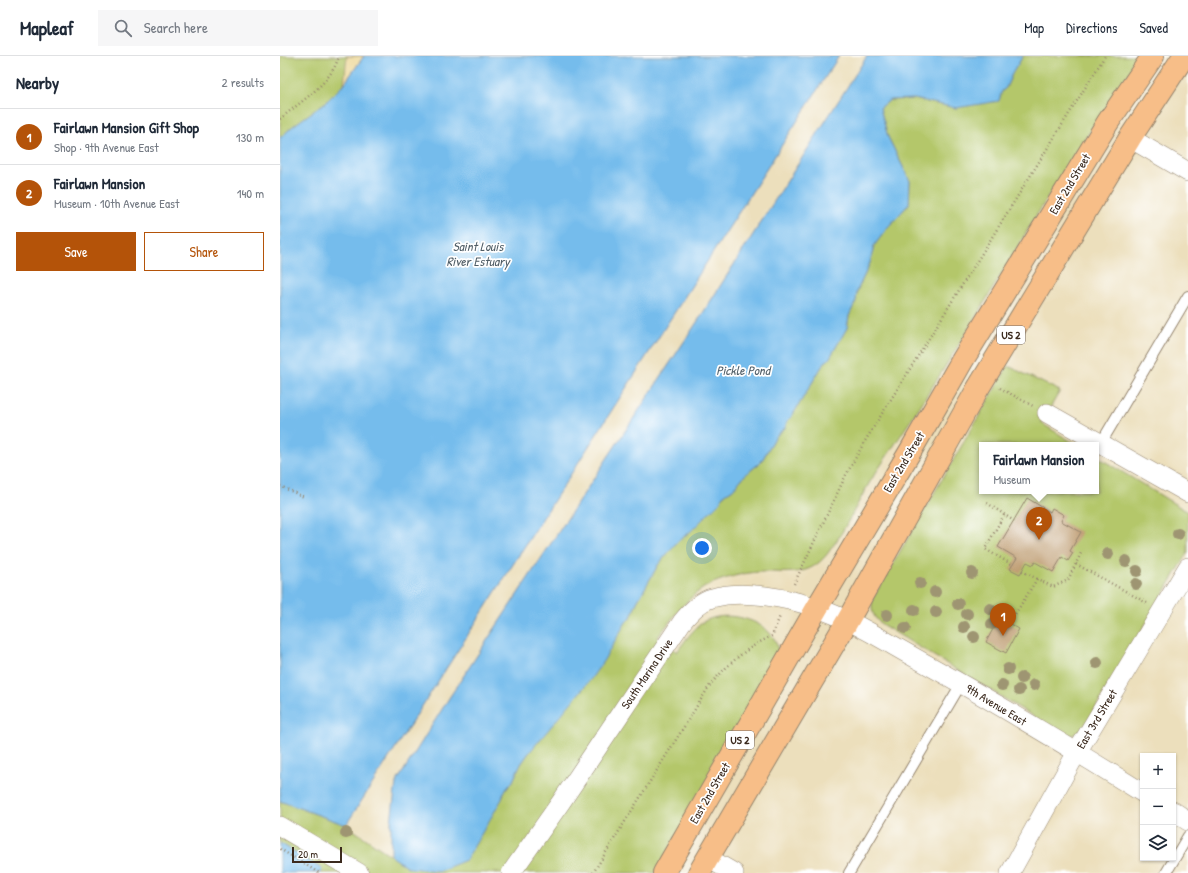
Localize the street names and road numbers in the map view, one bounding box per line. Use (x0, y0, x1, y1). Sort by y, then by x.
street label: East 2nd Street (1045, 150, 1095, 217)
road number: US 2 (997, 326, 1025, 344)
street label: East 2nd Street (879, 428, 929, 495)
street label: South Marina Drive (617, 635, 677, 712)
street label: 9th Avenue East (963, 680, 1031, 730)
street label: East 3rd Street (1072, 685, 1122, 752)
road number: US 2 (726, 731, 754, 749)
street label: East 2nd Street (685, 758, 734, 826)

